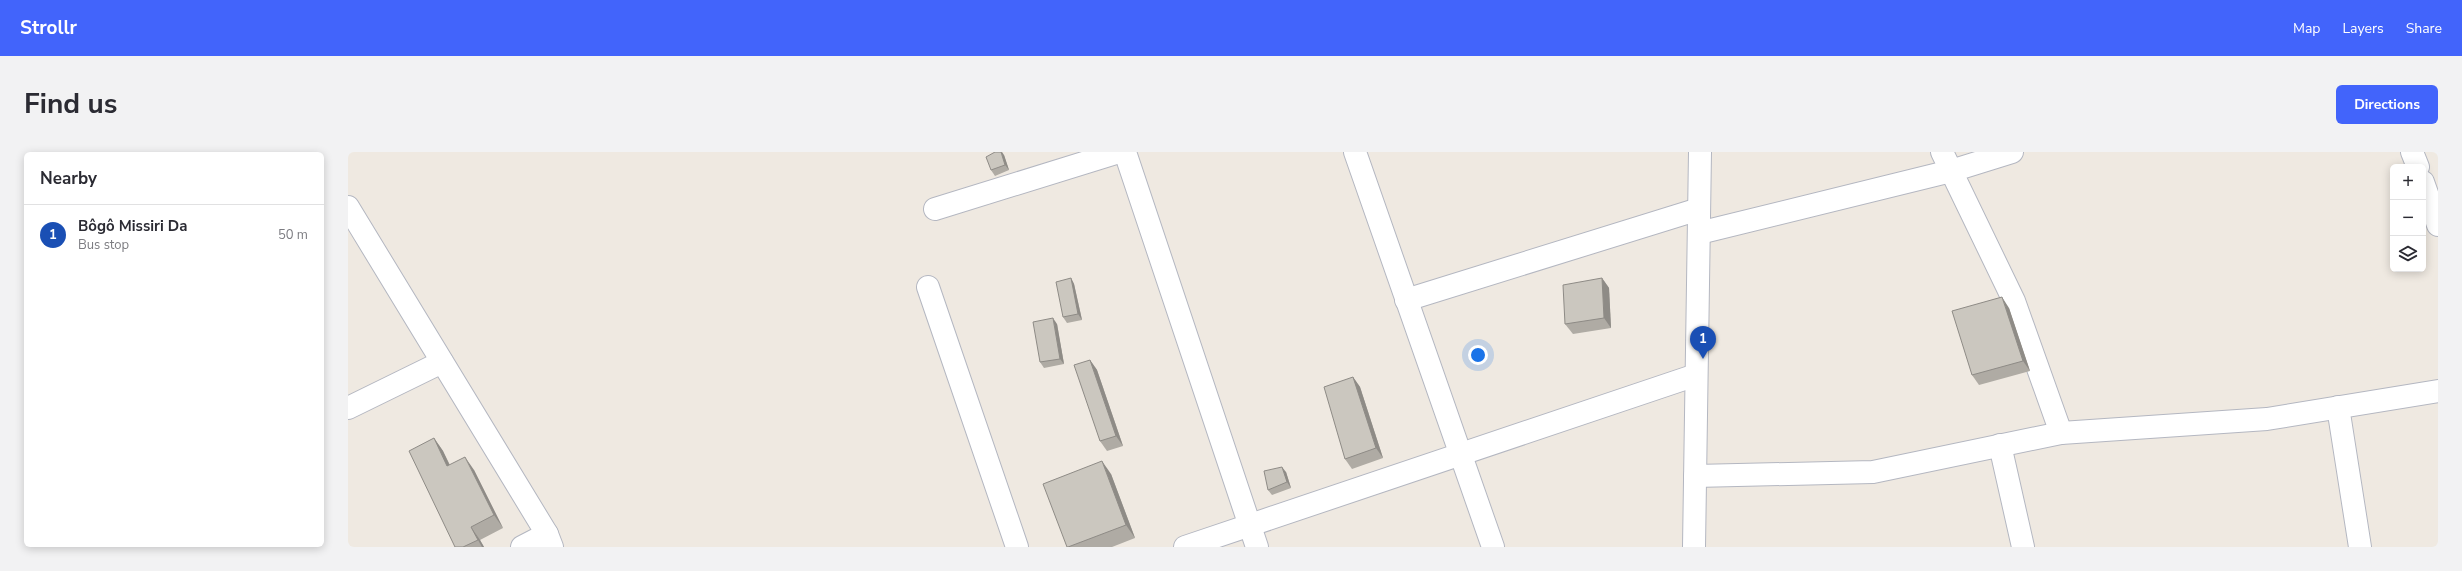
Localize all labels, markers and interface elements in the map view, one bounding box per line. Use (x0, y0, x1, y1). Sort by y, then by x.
text: Strollr (20, 15, 77, 41)
text: Map (2293, 19, 2320, 38)
text: Layers (2342, 19, 2384, 38)
text: Share (2406, 19, 2442, 38)
text: Find us (24, 85, 118, 123)
button: Directions (2336, 85, 2438, 124)
map controls (2390, 164, 2426, 272)
button: + (2390, 164, 2426, 200)
text: Nearby (40, 167, 97, 190)
button: − (2390, 200, 2426, 236)
text: Bôgô Missiri Da (78, 216, 187, 236)
text: 1 (49, 226, 57, 244)
text: 50 m (278, 226, 308, 244)
text: Bus stop (78, 236, 129, 254)
button: layers (2390, 236, 2426, 272)
pin: 1 (1690, 326, 1716, 359)
your location (1468, 345, 1488, 365)

